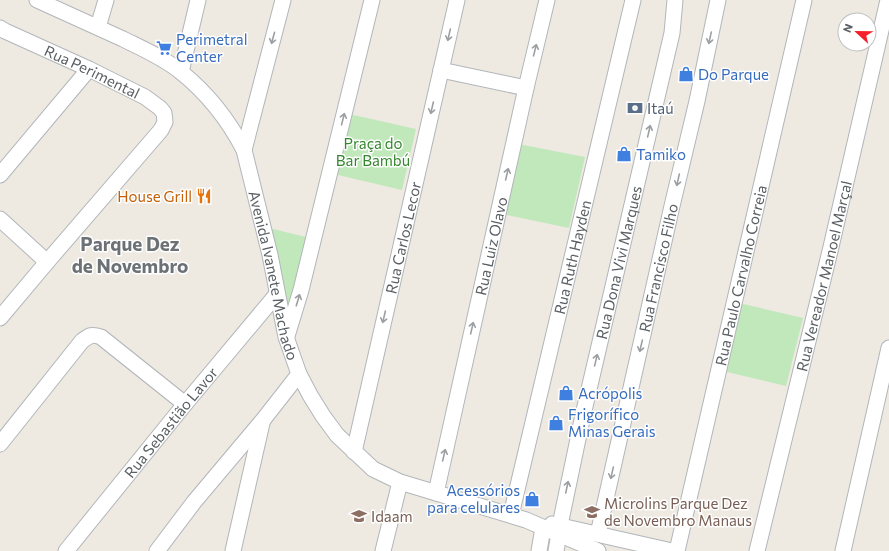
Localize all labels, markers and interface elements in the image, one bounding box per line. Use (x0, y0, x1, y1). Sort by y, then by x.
north arrow (837, 12, 877, 52)
text: N (840, 22, 855, 34)
one-way arrow (445, 28, 453, 41)
place label: Perimetral Center (176, 30, 247, 65)
one-way arrow (269, 31, 276, 44)
one-way arrow (706, 31, 714, 44)
supermarket icon: Perimetral Center (155, 39, 173, 57)
street label: Rua Perimental (42, 41, 143, 102)
one-way arrow (532, 44, 540, 57)
shop icon: Do Parque (677, 65, 695, 83)
place label: Do Parque (698, 65, 769, 83)
bank icon: Itaú (626, 99, 644, 117)
place label: Itaú (647, 99, 674, 117)
one-way arrow (428, 101, 436, 114)
one-way arrow (339, 113, 347, 126)
one-way arrow (646, 125, 654, 138)
park label: Praça do Bar Bambú (336, 134, 410, 169)
shop icon: Tamiko (615, 145, 633, 163)
place label: Tamiko (636, 145, 686, 163)
one-way arrow (503, 168, 511, 181)
one-way arrow (673, 173, 681, 186)
street label: Rua Vereador Manoel Marçal (792, 179, 855, 373)
street label: Rua Carlos Lecor (381, 180, 424, 295)
street label: Rua Paulo Carvalho Correia (711, 183, 770, 367)
street label: Rua Dona Vivi Marques (592, 184, 645, 341)
place label: House Grill (117, 187, 192, 205)
restaurant icon: House Grill (195, 187, 213, 205)
street label: Avenida Ivanete Machado (245, 189, 302, 362)
street label: Rua Luiz Olavo (471, 195, 511, 297)
street label: Rua Ruth Hayden (550, 198, 594, 316)
street label: Rua Francisco Filho (635, 202, 681, 334)
district label: Parque Dez de Novembro (72, 232, 188, 277)
one-way arrow (295, 294, 302, 307)
one-way arrow (380, 310, 388, 323)
one-way arrow (469, 322, 477, 335)
one-way arrow (636, 339, 644, 352)
one-way arrow (592, 354, 600, 367)
street label: Rua Sebastião Lavor (120, 363, 221, 481)
shop icon: Acrópolis (557, 384, 575, 402)
place label: Acrópolis (578, 384, 643, 402)
place label: Frigorífico Minas Gerais (568, 405, 656, 440)
shop icon: Frigorífico Minas Gerais (547, 414, 565, 432)
one-way arrow (441, 449, 449, 462)
one-way arrow (608, 466, 615, 479)
place label: Acessórios para celulares (427, 481, 520, 516)
one-way arrow (564, 481, 572, 494)
shop icon: Acessórios para celulares (523, 490, 541, 508)
place label: Microlins Parque Dez de Novembro Manaus (604, 494, 752, 529)
school or university icon: Microlins Parque Dez de Novembro Manaus (583, 503, 601, 521)
school or university icon: Idaam (350, 507, 368, 525)
place label: Idaam (371, 507, 413, 525)

